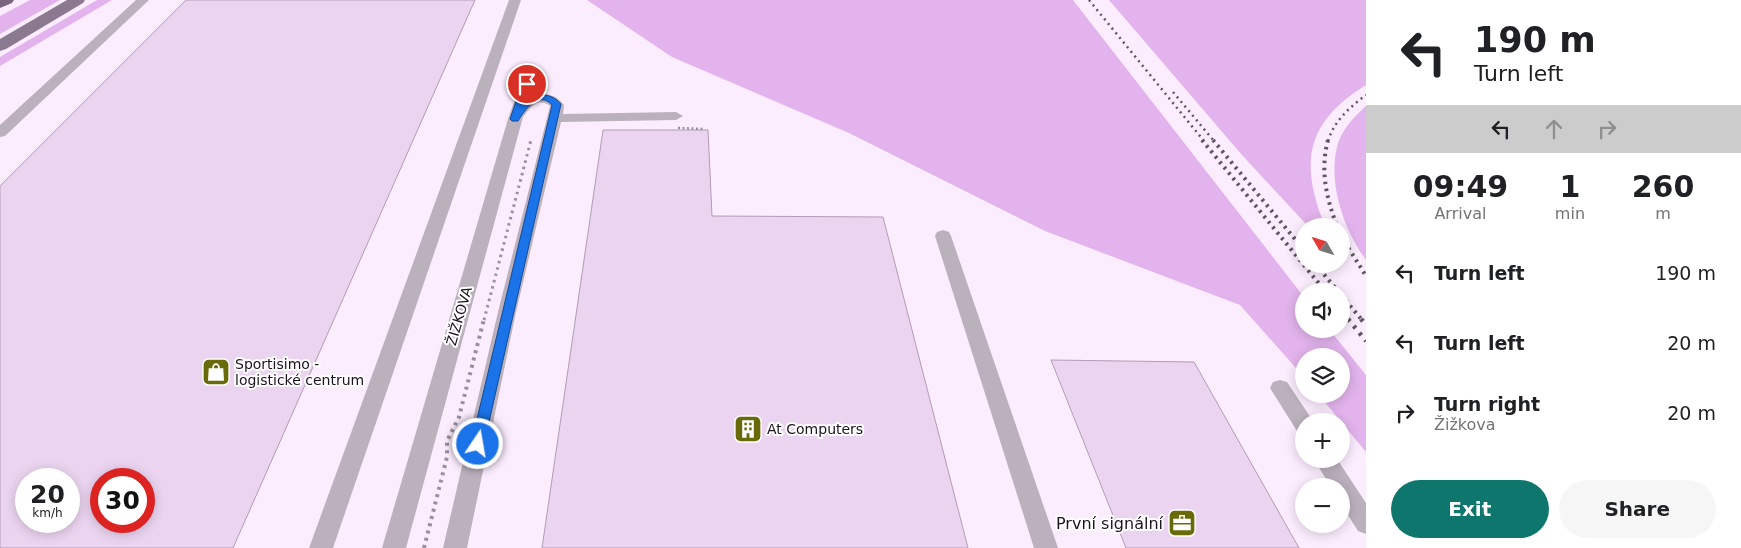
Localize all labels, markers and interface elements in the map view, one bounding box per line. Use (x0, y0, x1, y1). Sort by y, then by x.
icon: left (1391, 20, 1456, 85)
text: 190 m (1474, 20, 1596, 60)
text: Turn left (1474, 61, 1563, 86)
pin (506, 63, 548, 105)
icon: arrive (513, 70, 541, 98)
icon: left (1487, 115, 1515, 143)
icon: ahead (1540, 115, 1568, 143)
icon: right (1593, 115, 1621, 143)
text: 09:49 (1413, 169, 1508, 204)
text: 1 (1559, 169, 1580, 204)
text: 260 (1632, 169, 1694, 204)
text: Arrival (1434, 204, 1486, 223)
text: min (1555, 204, 1585, 223)
text: m (1655, 204, 1671, 223)
north arrow (1295, 218, 1350, 272)
map controls (1295, 218, 1350, 533)
icon: left (1391, 259, 1419, 287)
text: Turn left (1434, 262, 1525, 284)
text: 190 m (1655, 262, 1716, 284)
button: sound (1295, 283, 1350, 338)
street label: ŽIŽKOVA (442, 284, 475, 347)
icon: left (1391, 329, 1419, 357)
text: Turn left (1434, 332, 1525, 354)
text: 20 m (1667, 332, 1716, 354)
button: layers (1295, 348, 1350, 403)
place label: Sportisimo - logistické centrum (235, 356, 364, 388)
shop icon: Sportisimo - logistické centrum (201, 357, 231, 387)
text: Turn right (1434, 393, 1540, 415)
icon: right (1391, 399, 1419, 427)
text: 20 m (1667, 402, 1716, 424)
button: + (1295, 413, 1350, 468)
building icon: At Computers (733, 414, 763, 444)
text: Žižkova (1434, 415, 1496, 434)
position arrow (451, 417, 503, 469)
place label: At Computers (767, 421, 863, 437)
speed limit sign: 30 (90, 468, 155, 533)
button: − (1295, 478, 1350, 533)
text: 20 (30, 480, 65, 509)
button: Exit (1391, 480, 1549, 538)
button: Share (1559, 480, 1716, 538)
text: km/h (32, 506, 63, 520)
office icon: První signální (1167, 508, 1197, 538)
place label: První signální (1056, 514, 1164, 533)

